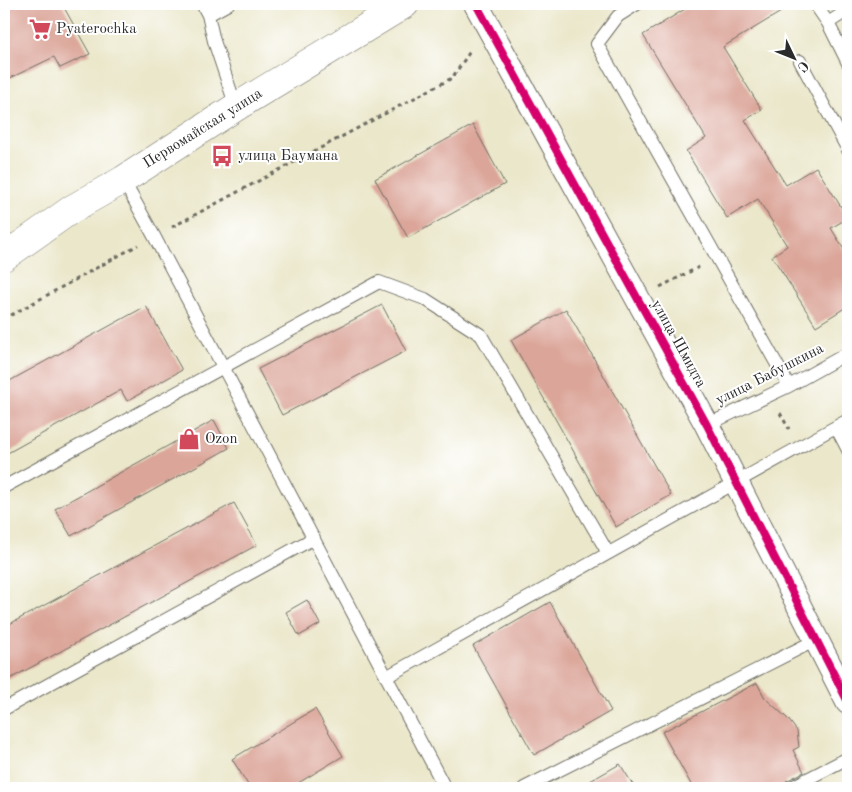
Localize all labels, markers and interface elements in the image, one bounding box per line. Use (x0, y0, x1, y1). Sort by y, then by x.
supermarket icon: Pyaterochka (27, 16, 53, 42)
place label: Pyaterochka (56, 22, 137, 37)
north arrow (770, 32, 820, 82)
text: С (795, 58, 811, 74)
street label: Первомайская улица (141, 86, 266, 172)
bus stop icon: улица Баумана (209, 143, 235, 169)
place label: улица Баумана (238, 149, 339, 164)
street label: улица Шмидта (648, 298, 709, 391)
street label: улица Бабушкина (714, 341, 827, 409)
shop icon: Ozon (176, 426, 202, 452)
place label: Ozon (205, 432, 238, 447)

